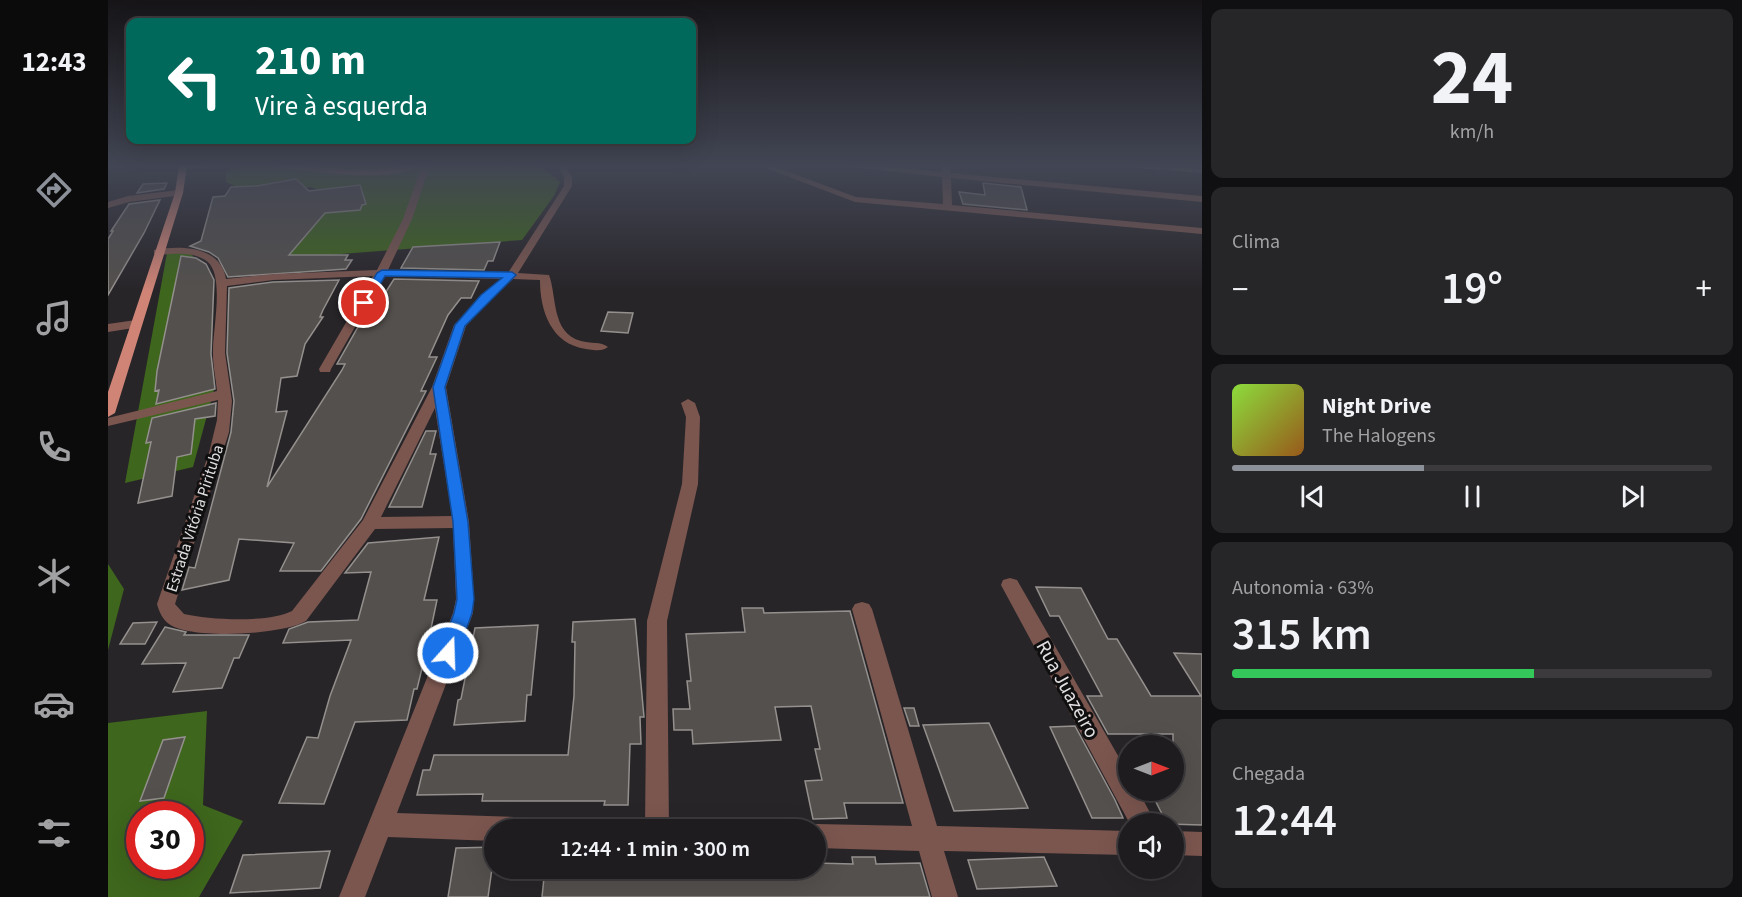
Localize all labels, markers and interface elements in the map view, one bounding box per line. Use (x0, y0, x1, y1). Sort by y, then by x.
text: 24 (1431, 23, 1513, 134)
text: 210 m (255, 31, 366, 91)
icon: left (156, 42, 234, 120)
text: 12:43 (21, 43, 87, 82)
text: Vire à esquerda (255, 87, 428, 126)
text: km/h (1450, 118, 1494, 146)
icon: directions (33, 169, 75, 211)
text: Clima (1232, 228, 1280, 256)
text: 19° (1441, 257, 1503, 321)
text: − (1232, 266, 1248, 313)
text: + (1696, 266, 1712, 313)
pin (338, 277, 389, 328)
icon: arrive (347, 286, 380, 319)
icon: music (33, 297, 75, 339)
text: Night Drive (1322, 390, 1431, 422)
text: The Halogens (1322, 422, 1436, 450)
icon: phone (33, 426, 75, 468)
street label: Estrada Vitória Pirituba (161, 442, 229, 595)
icon: previous (1296, 480, 1329, 513)
icon: pause (1456, 480, 1489, 513)
icon: next (1616, 480, 1649, 513)
icon: climate (33, 555, 75, 597)
text: Autonomia · 63% (1232, 574, 1374, 602)
text: 315 km (1232, 603, 1372, 667)
position arrow (416, 621, 480, 685)
street label: Rua Juazeiro (1029, 636, 1105, 743)
icon: car (33, 683, 75, 725)
north arrow (1118, 735, 1184, 801)
map controls (1118, 735, 1184, 879)
text: Chegada (1232, 760, 1305, 788)
text: 12:44 (1232, 789, 1337, 853)
speed limit sign: 30 (126, 801, 204, 879)
icon: filters (33, 812, 75, 854)
button: sound (1118, 813, 1184, 879)
text: 12:44 · 1 min · 300 m (560, 833, 750, 865)

